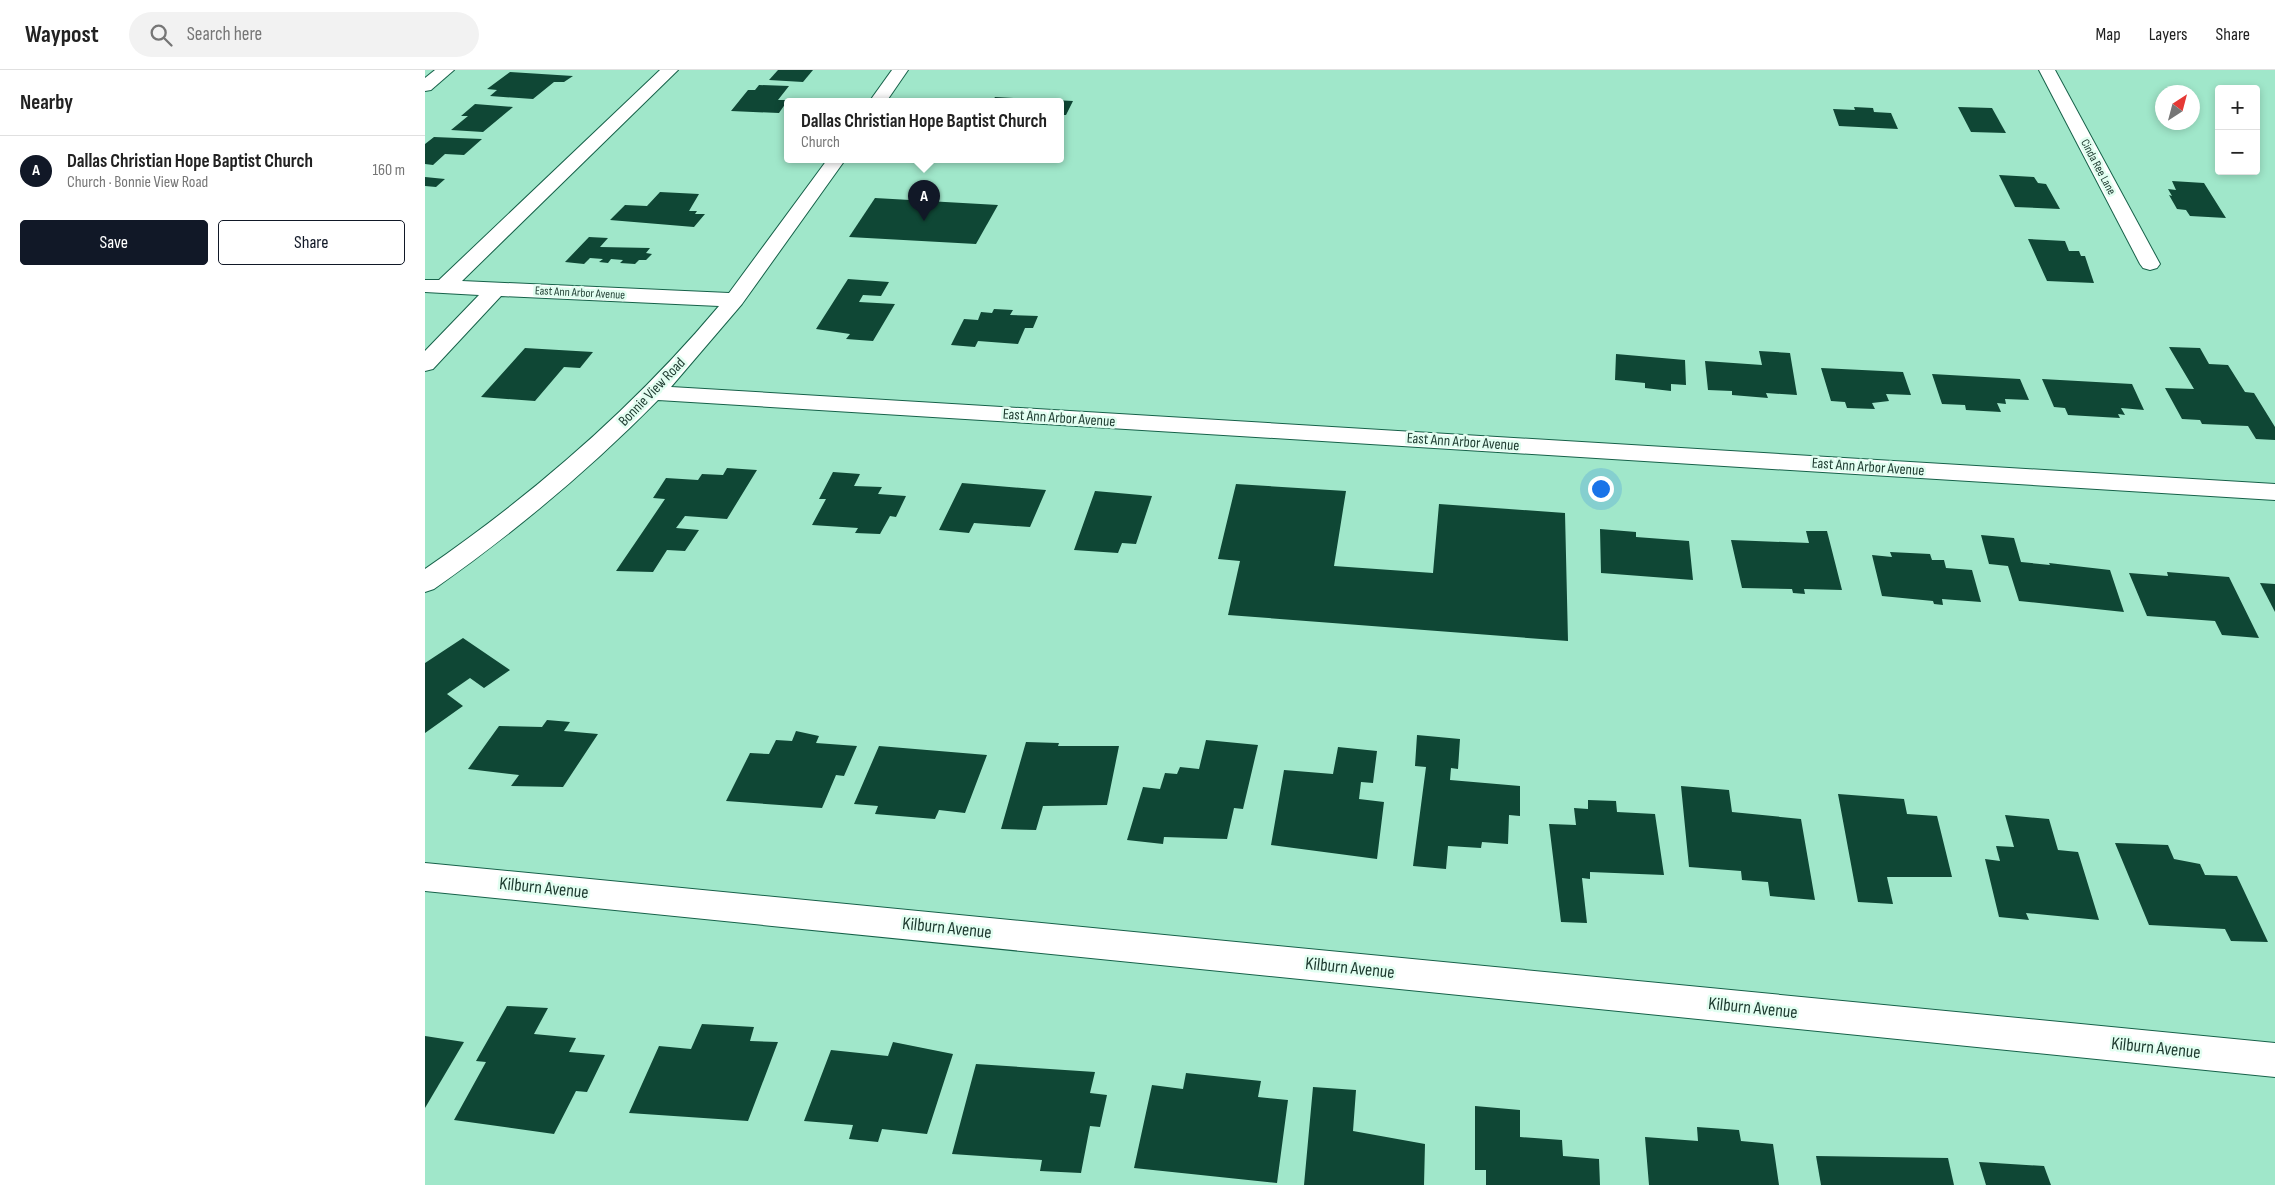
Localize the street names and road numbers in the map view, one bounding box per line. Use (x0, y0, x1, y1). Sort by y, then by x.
street label: Cinda Ree Lane (2077, 137, 2119, 197)
street label: East Ann Arbor Avenue (535, 283, 626, 303)
street label: Bonnie View Road (615, 354, 689, 430)
street label: East Ann Arbor Avenue (1002, 405, 1116, 431)
street label: East Ann Arbor Avenue (1406, 429, 1520, 455)
street label: East Ann Arbor Avenue (1811, 454, 1925, 480)
street label: Kilburn Avenue (498, 873, 590, 903)
street label: Kilburn Avenue (901, 913, 993, 943)
street label: Kilburn Avenue (1304, 953, 1396, 983)
street label: Kilburn Avenue (1707, 993, 1799, 1023)
street label: Kilburn Avenue (2110, 1033, 2202, 1063)

